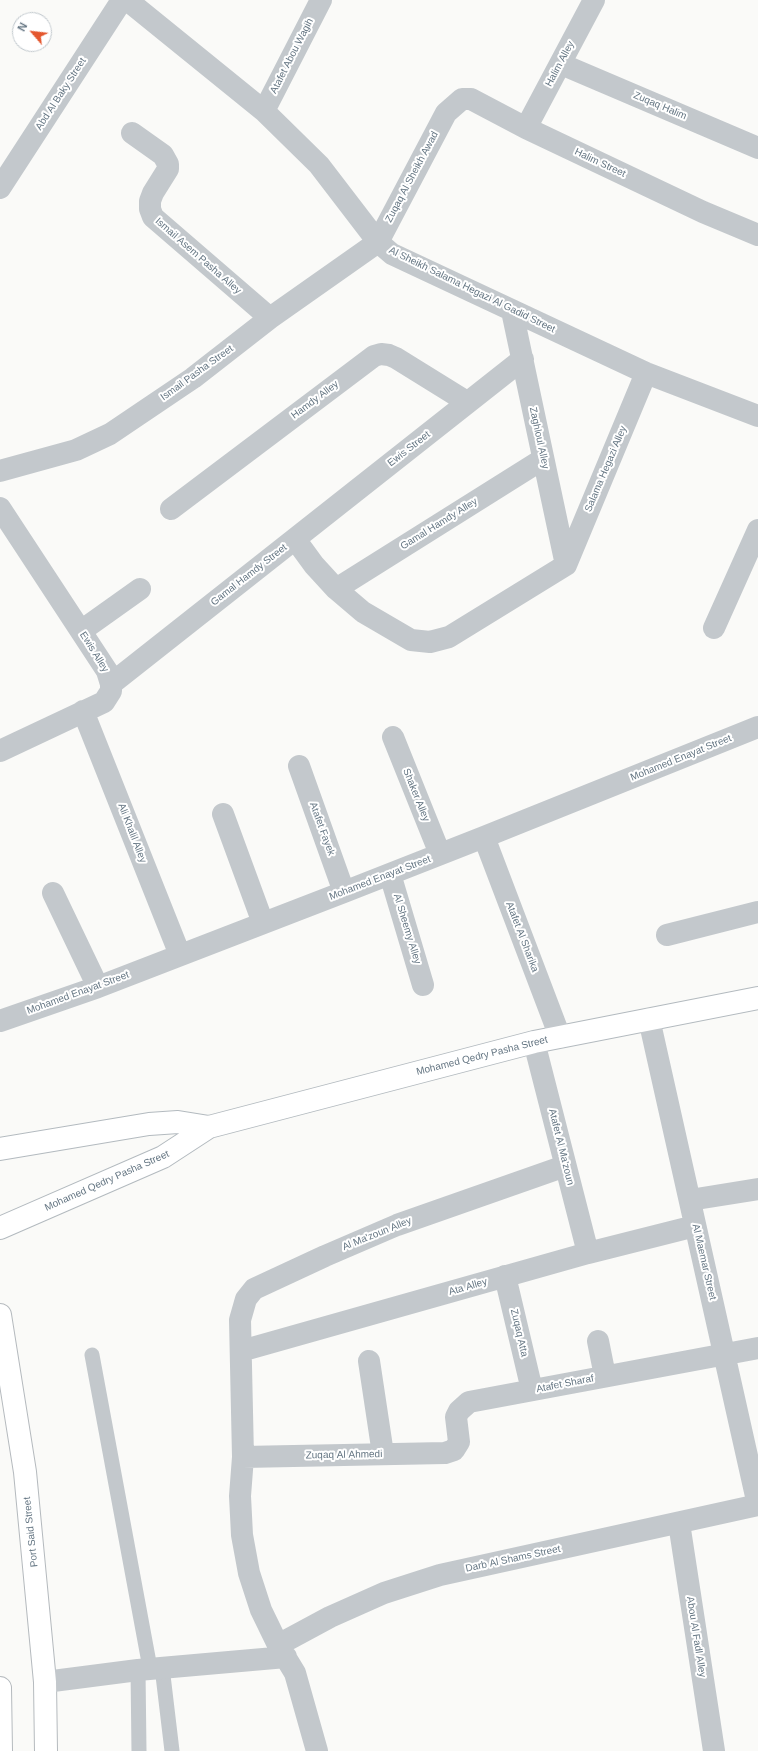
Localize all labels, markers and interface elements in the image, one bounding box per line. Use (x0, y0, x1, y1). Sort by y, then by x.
north arrow (12, 12, 52, 52)
street label: Atafet Abou Wagih (268, 16, 316, 96)
text: N (15, 21, 29, 33)
street label: Halim Alley (543, 39, 577, 89)
street label: Abd Al Baky Street (33, 56, 89, 132)
street label: Zuqaq Halim (632, 89, 688, 123)
street label: Zuqaq Al Sheikh Awad (383, 130, 441, 224)
street label: Halim Street (573, 146, 627, 180)
street label: Ismail Asem Pasha Alley (153, 215, 243, 297)
street label: Al Sheikh Salama Hegazi Al Gadid Street (387, 244, 557, 336)
street label: Ismail Pasha Street (158, 343, 236, 403)
street label: Hamdy Alley (289, 378, 341, 422)
street label: Zaghloul Alley (527, 406, 551, 470)
street label: Salama Hegazi Alley (582, 424, 630, 514)
street label: Ewis Street (385, 429, 433, 469)
street label: Gamal Hamdy Alley (398, 496, 480, 552)
street label: Gamal Hamdy Street (209, 542, 289, 608)
street label: Ewis Alley (77, 629, 111, 675)
street label: Mohamed Enayat Street (629, 732, 733, 784)
street label: Shaker Alley (400, 767, 432, 823)
street label: Atafet Fayek (307, 801, 337, 857)
street label: Ali Khalil Alley (115, 802, 149, 864)
street label: Mohamed Enayat Street (328, 853, 432, 903)
street label: Al Sheemy Alley (391, 892, 423, 966)
street label: Atafet Al Sharika (503, 900, 541, 974)
street label: Mohamed Enayat Street (25, 969, 131, 1017)
street label: Mohamed Qedry Pasha Street (415, 1034, 549, 1078)
street label: Atafet Al Ma'zoun (546, 1108, 576, 1186)
street label: Mohamed Qedry Pasha Street (43, 1148, 171, 1214)
street label: Al Ma'zoun Alley (341, 1215, 413, 1253)
street label: Al Maemar Street (689, 1223, 719, 1301)
street label: Ata Alley (447, 1276, 489, 1298)
street label: Zuqaq Atta (508, 1308, 530, 1358)
street label: Atafet Sharaf (535, 1373, 595, 1395)
street label: Zuqaq Al Ahmedi (306, 1448, 382, 1462)
street label: Port Said Street (21, 1496, 41, 1568)
street label: Darb Al Shams Street (464, 1543, 562, 1575)
street label: Abou Al Fadl Alley (684, 1596, 708, 1678)

